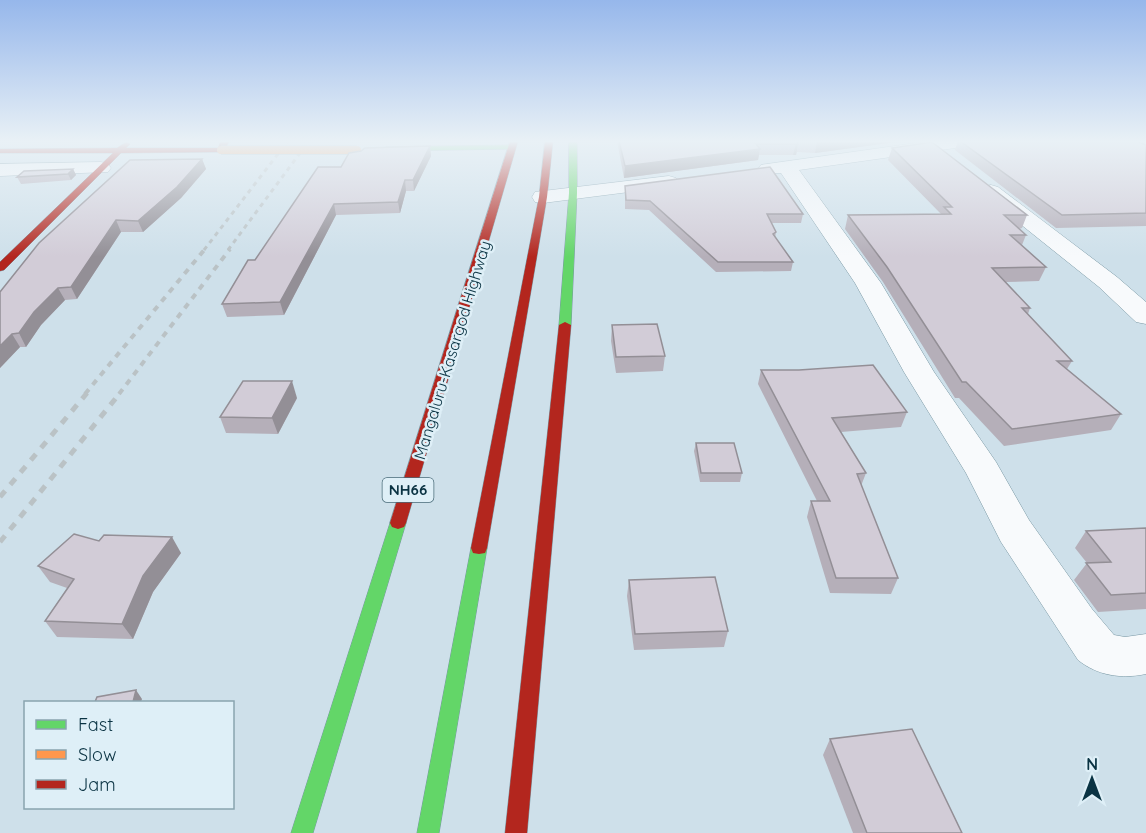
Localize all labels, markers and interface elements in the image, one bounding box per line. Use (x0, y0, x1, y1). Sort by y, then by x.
street label: Mangaluru-Kasargod Highway (409, 238, 495, 462)
road number: NH66 (382, 478, 434, 502)
legend (24, 701, 234, 809)
text: Fast (78, 713, 113, 736)
text: Slow (78, 743, 116, 766)
north arrow (1062, 749, 1122, 809)
text: N (1086, 754, 1098, 774)
text: Jam (78, 773, 116, 796)

